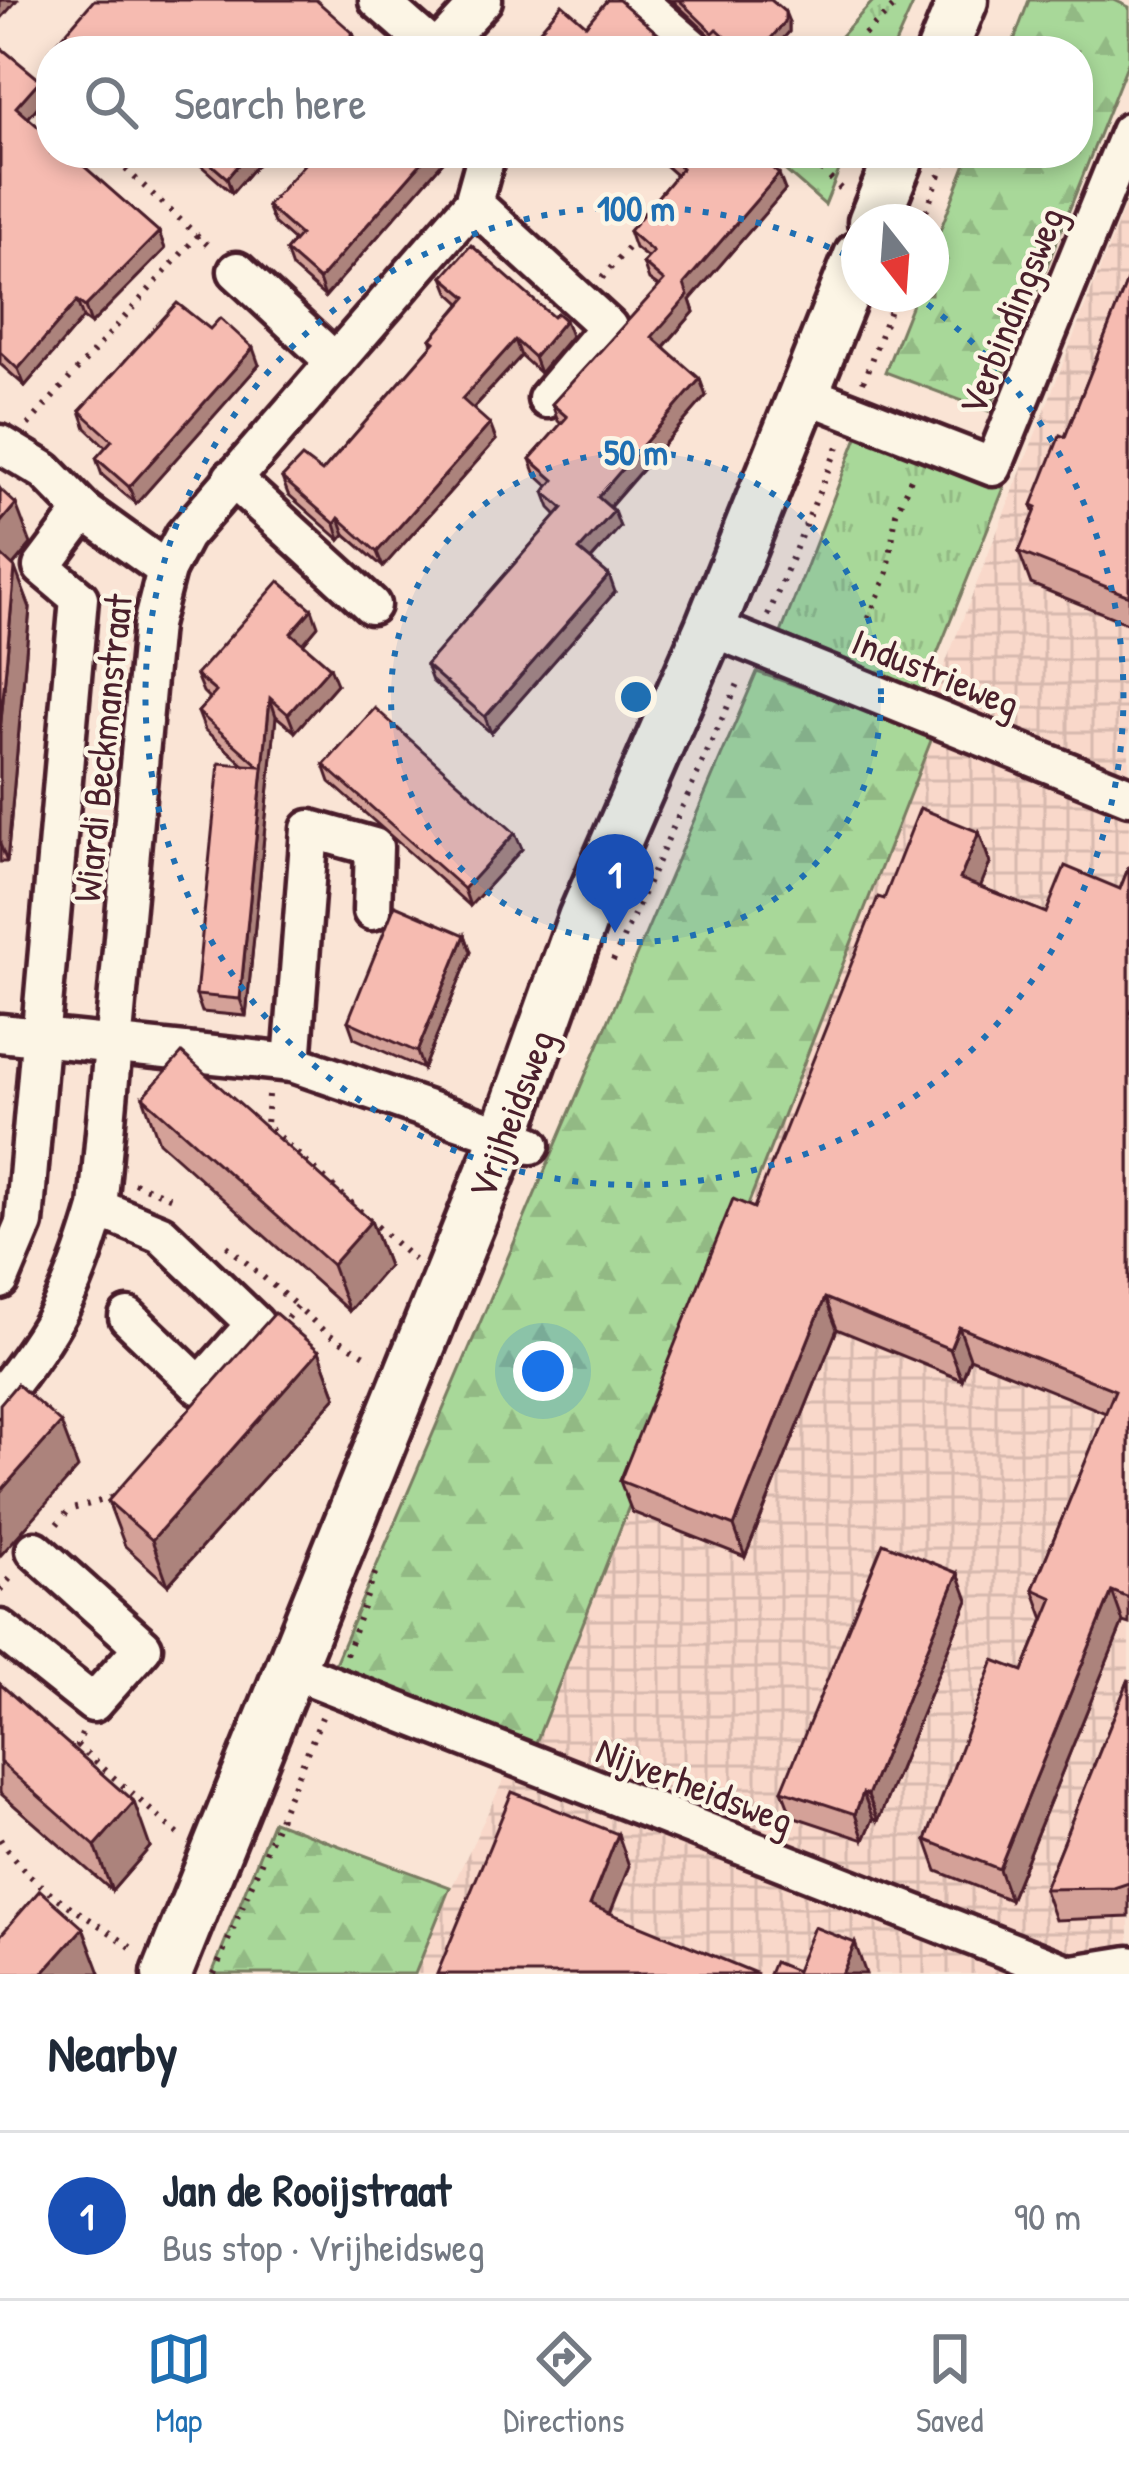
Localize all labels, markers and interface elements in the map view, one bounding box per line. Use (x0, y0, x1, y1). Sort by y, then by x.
search box (36, 36, 1093, 168)
icon: search (78, 69, 144, 135)
text: Search here (174, 72, 366, 133)
text: 100 m (597, 183, 675, 232)
street label: Verbindingsweg (945, 199, 1076, 423)
north arrow (841, 204, 949, 312)
text: 50 m (604, 427, 668, 476)
street label: Wiardi Beckmanstraat (59, 591, 144, 905)
street label: Industrieweg (845, 614, 1028, 729)
centre of rings (615, 676, 657, 718)
pin: 1 (576, 834, 654, 933)
street label: Vrijheidsweg (454, 1022, 567, 1206)
your location (513, 1341, 573, 1401)
street label: Nijverheidsweg (589, 1723, 801, 1846)
text: Nearby (48, 2018, 178, 2087)
text: Jan de Rooijstraat (162, 2159, 451, 2220)
text: 1 (80, 2189, 94, 2242)
text: 90 m (1014, 2189, 1081, 2242)
text: Bus stop · Vrijheidsweg (162, 2220, 485, 2273)
tab: Map (146, 2326, 212, 2442)
tab: Directions (503, 2326, 625, 2442)
tab: Saved (916, 2326, 983, 2442)

